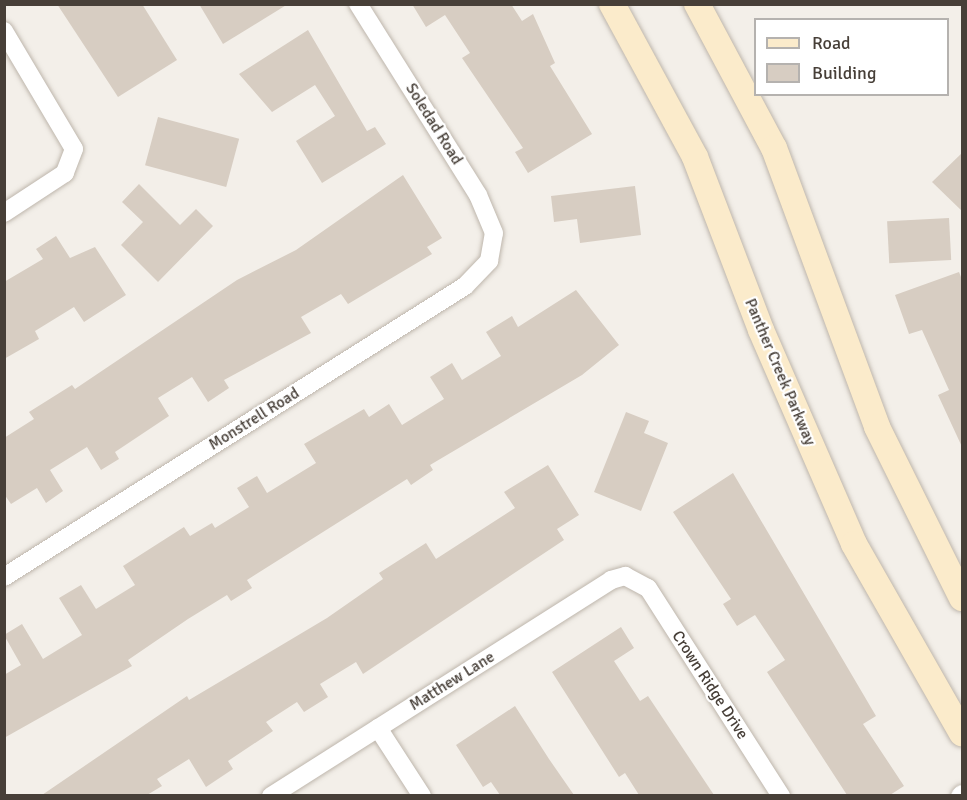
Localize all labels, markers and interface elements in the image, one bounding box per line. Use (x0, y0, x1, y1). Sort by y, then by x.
legend (754, 18, 949, 96)
text: Road (812, 32, 851, 54)
text: Building (812, 62, 876, 84)
street label: Soledad Road (401, 80, 467, 168)
street label: Panther Creek Parkway (740, 296, 820, 448)
street label: Monstrell Road (205, 384, 303, 454)
street label: Crown Ridge Drive (668, 627, 752, 743)
street label: Matthew Lane (406, 647, 498, 715)

